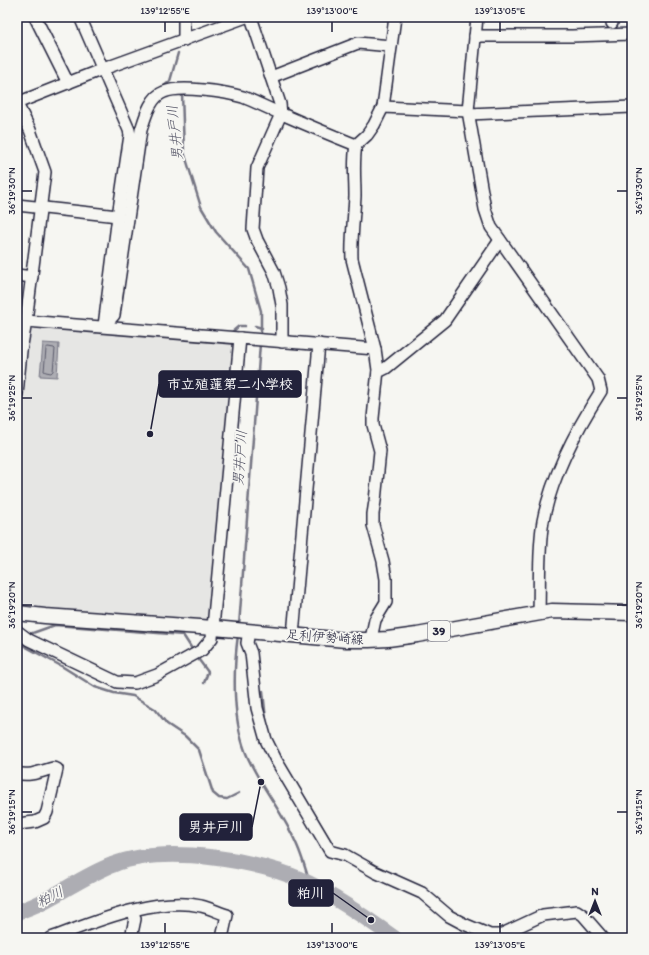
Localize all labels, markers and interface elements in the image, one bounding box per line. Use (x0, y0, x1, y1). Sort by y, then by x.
text: 139°12'55"E (140, 4, 190, 17)
text: 139°13'00"E (306, 4, 358, 17)
text: 139°13'05"E (475, 4, 526, 17)
water label: 男井戸川 (164, 104, 186, 162)
text: 36°19'30"N (5, 167, 18, 215)
text: 36°19'30"N (632, 167, 645, 215)
callout: 市立殖蓮第二小学校 (159, 371, 301, 397)
text: 36°19'25"N (5, 375, 18, 421)
text: 36°19'25"N (632, 375, 645, 421)
text: 市立殖蓮第二小学校 (167, 376, 293, 393)
water label: 男井戸川 (230, 429, 250, 487)
text: 36°19'20"N (5, 581, 18, 629)
text: 36°19'20"N (632, 581, 645, 629)
road number: 39 (428, 621, 450, 641)
street label: 足利伊勢崎線 (286, 627, 365, 647)
text: 36°19'15"N (5, 789, 18, 835)
text: 36°19'15"N (632, 789, 645, 835)
callout: 男井戸川 (180, 814, 252, 840)
text: 男井戸川 (188, 819, 244, 836)
callout: 粕川 (289, 880, 333, 906)
north arrow (575, 881, 615, 921)
water label: 粕川 (34, 883, 66, 911)
text: 粕川 (297, 885, 325, 902)
text: N (591, 885, 599, 898)
text: 139°12'55"E (140, 938, 190, 951)
text: 139°13'00"E (306, 938, 358, 951)
text: 139°13'05"E (475, 938, 526, 951)

